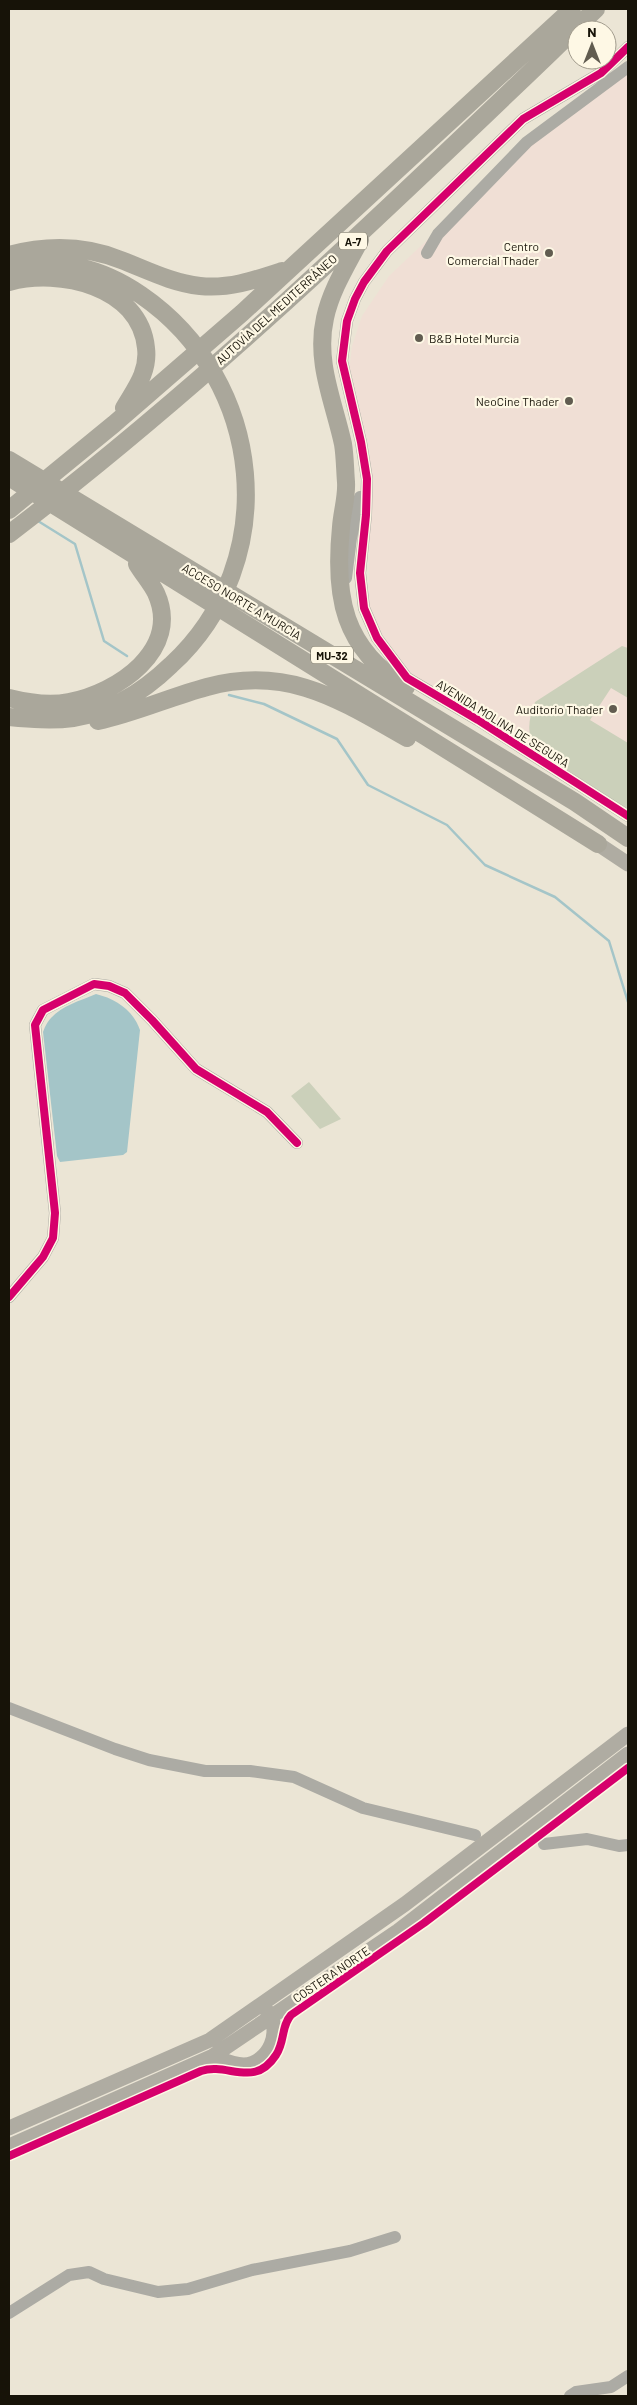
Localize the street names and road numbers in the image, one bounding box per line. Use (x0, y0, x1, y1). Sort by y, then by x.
road number: A-7 (339, 232, 367, 250)
street label: AUTOVÍA DEL MEDITERRÁNEO (213, 251, 339, 367)
street label: ACCESO NORTE A MURCIA (180, 560, 304, 642)
road number: MU-32 (311, 646, 353, 664)
street label: AVENIDA MOLINA DE SEGURA (434, 676, 572, 770)
street label: COSTERA NORTE (290, 1943, 372, 2005)

